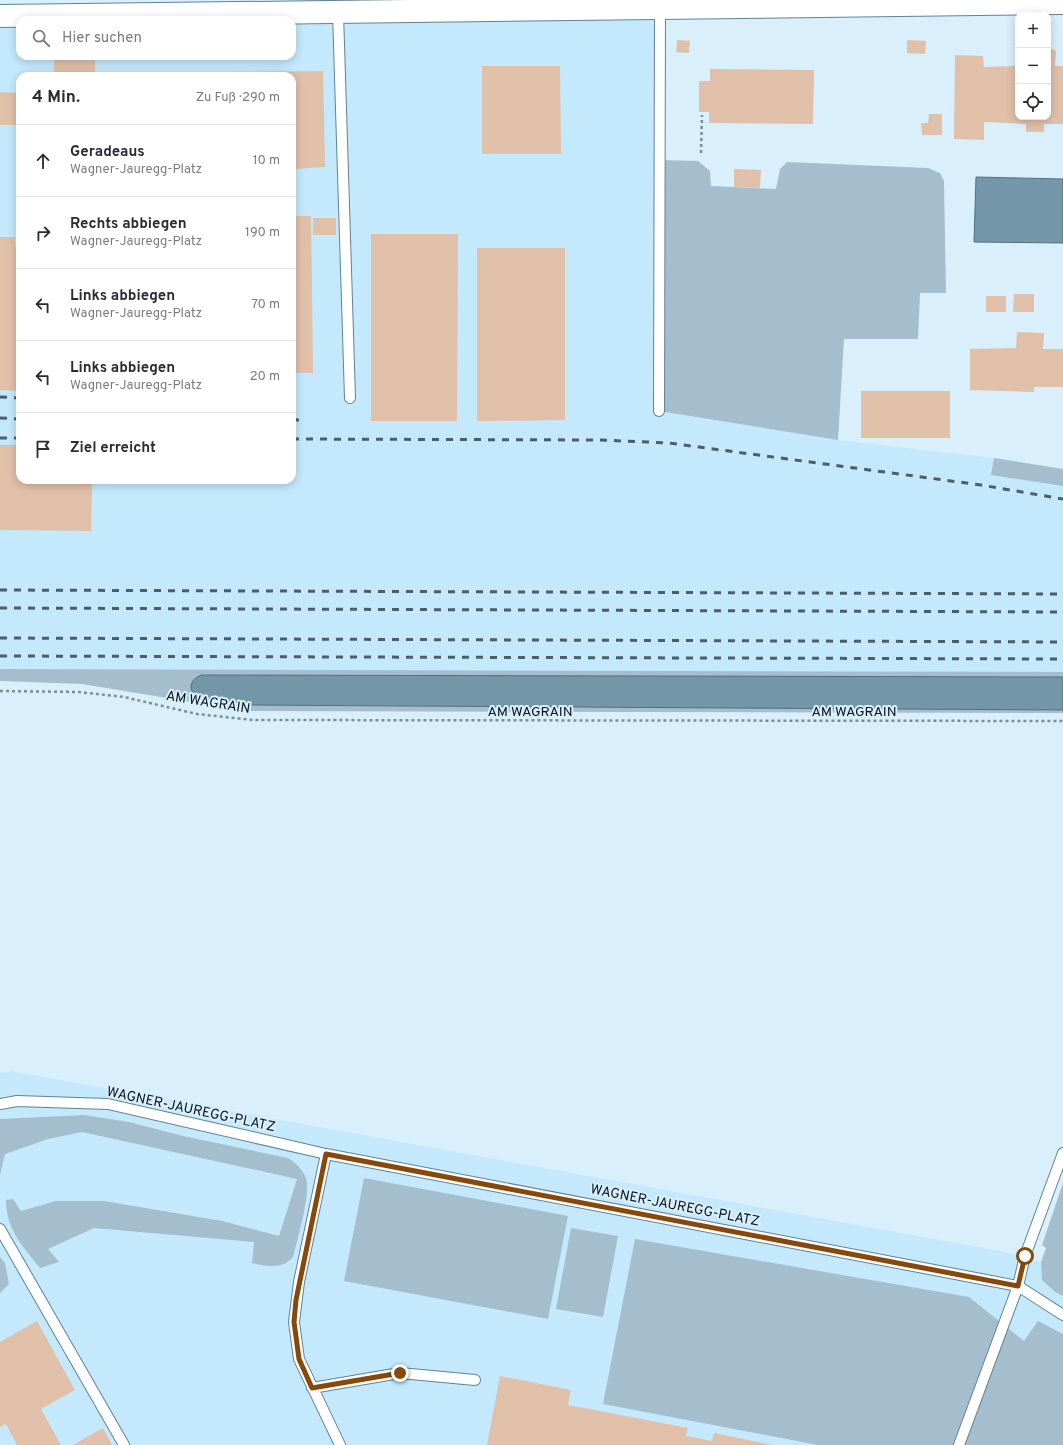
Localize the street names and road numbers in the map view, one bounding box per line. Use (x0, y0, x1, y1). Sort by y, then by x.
street label: AM WAGRAIN (165, 688, 251, 718)
street label: AM WAGRAIN (487, 704, 573, 721)
street label: AM WAGRAIN (811, 704, 897, 721)
street label: WAGNER-JAUREGG-PLATZ (105, 1084, 277, 1136)
street label: WAGNER-JAUREGG-PLATZ (589, 1181, 761, 1231)

